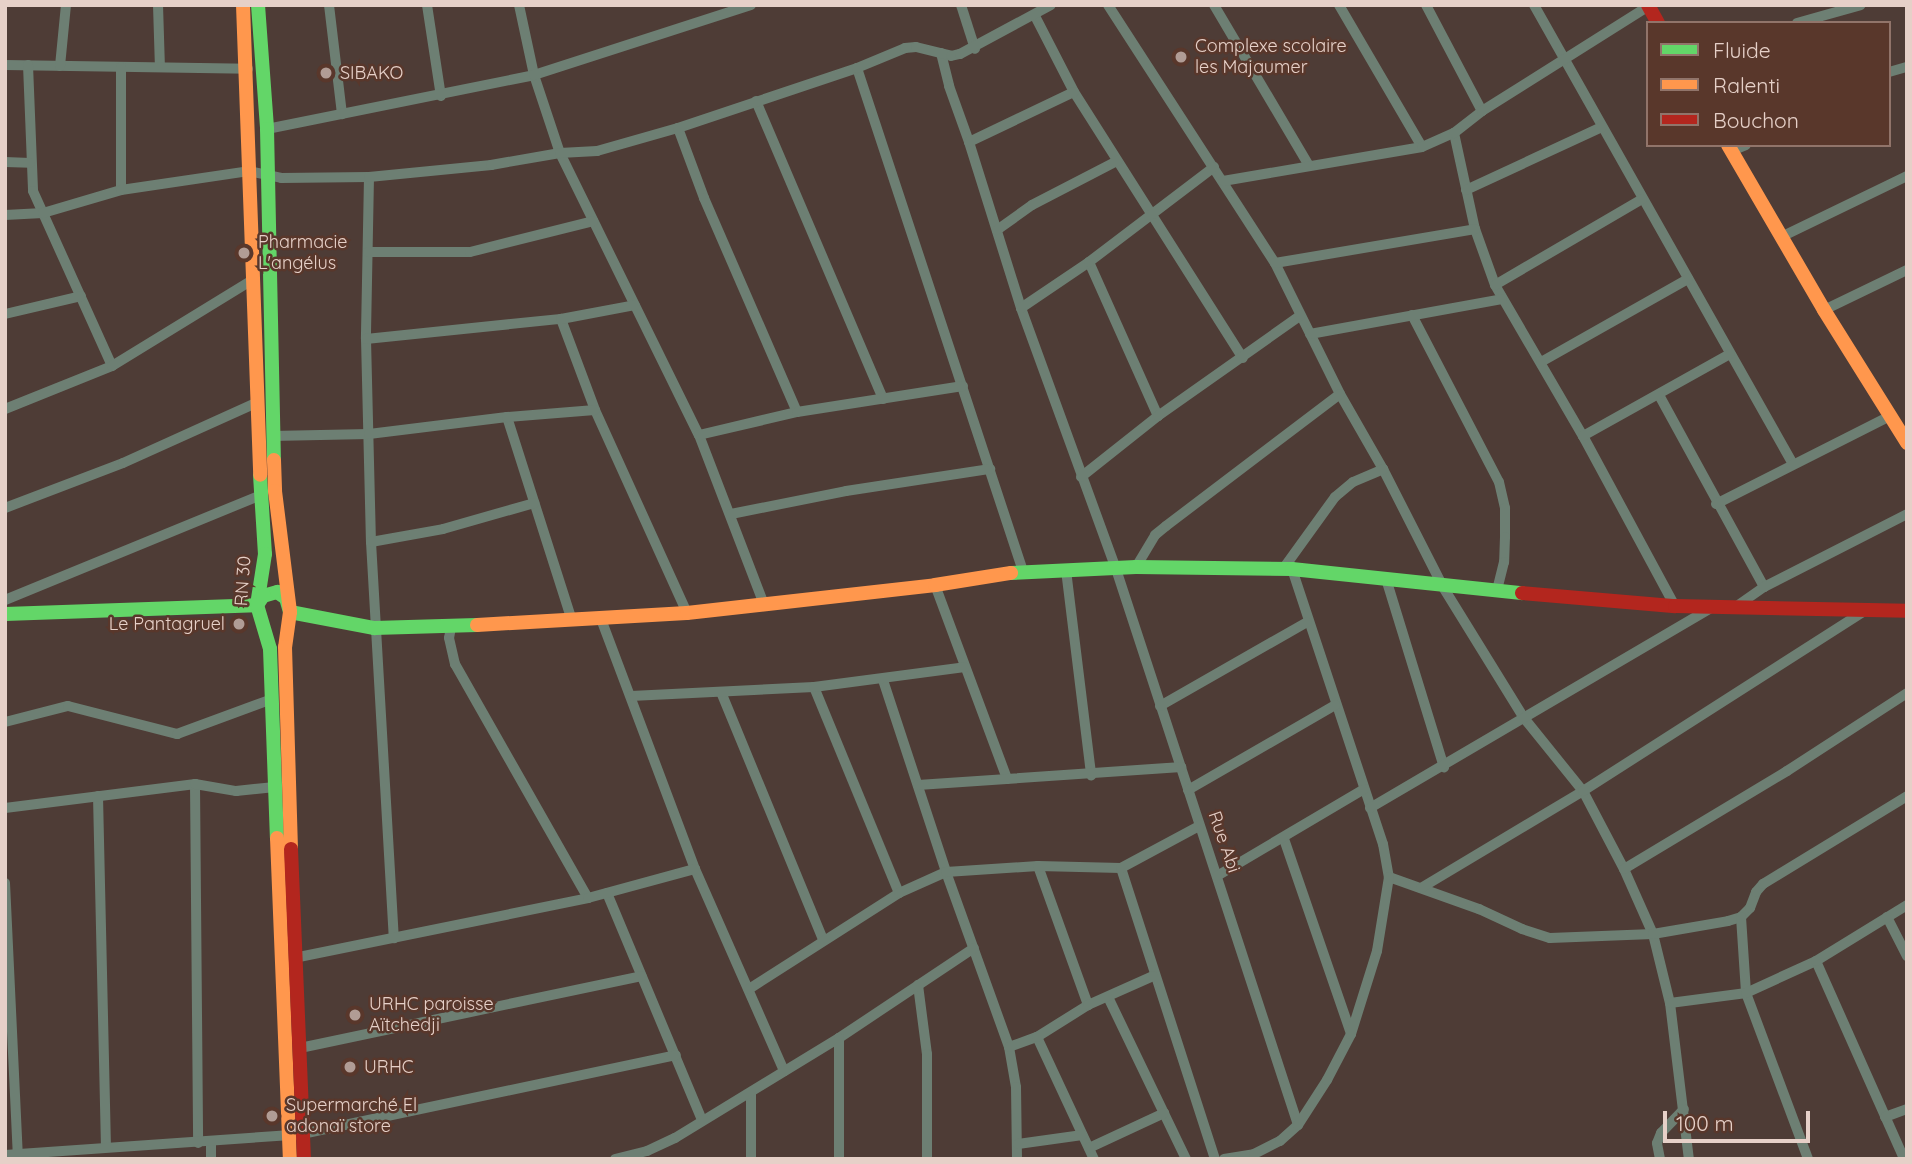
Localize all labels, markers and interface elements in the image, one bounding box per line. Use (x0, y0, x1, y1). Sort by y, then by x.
legend (1646, 21, 1891, 147)
place label: Complexe scolaire les Majaumer (1195, 36, 1347, 78)
text: Fluide (1713, 37, 1771, 63)
marker: Complexe scolaire les Majaumer (1173, 49, 1189, 65)
place label: SIBAKO (340, 62, 403, 84)
marker: SIBAKO (318, 65, 334, 81)
text: Ralenti (1713, 72, 1780, 98)
text: Bouchon (1713, 107, 1799, 133)
place label: Pharmacie L'angélus (258, 232, 347, 274)
marker: Pharmacie L'angélus (236, 245, 252, 261)
street label: RN 30 (230, 555, 256, 607)
place label: Le Pantagruel (109, 613, 225, 635)
marker: Le Pantagruel (231, 616, 247, 632)
street label: Rue Abi (1203, 808, 1245, 876)
place label: URHC paroisse Aïtchedji (369, 994, 494, 1036)
marker: URHC paroisse Aïtchedji (347, 1007, 363, 1023)
place label: URHC (364, 1056, 414, 1078)
marker: URHC (342, 1059, 358, 1075)
place label: Supermarché El adonaï store (286, 1095, 417, 1138)
scale bar (1667, 1098, 1814, 1142)
marker: Supermarché El adonaï store (264, 1108, 280, 1124)
text: 100 m (1676, 1110, 1734, 1136)

